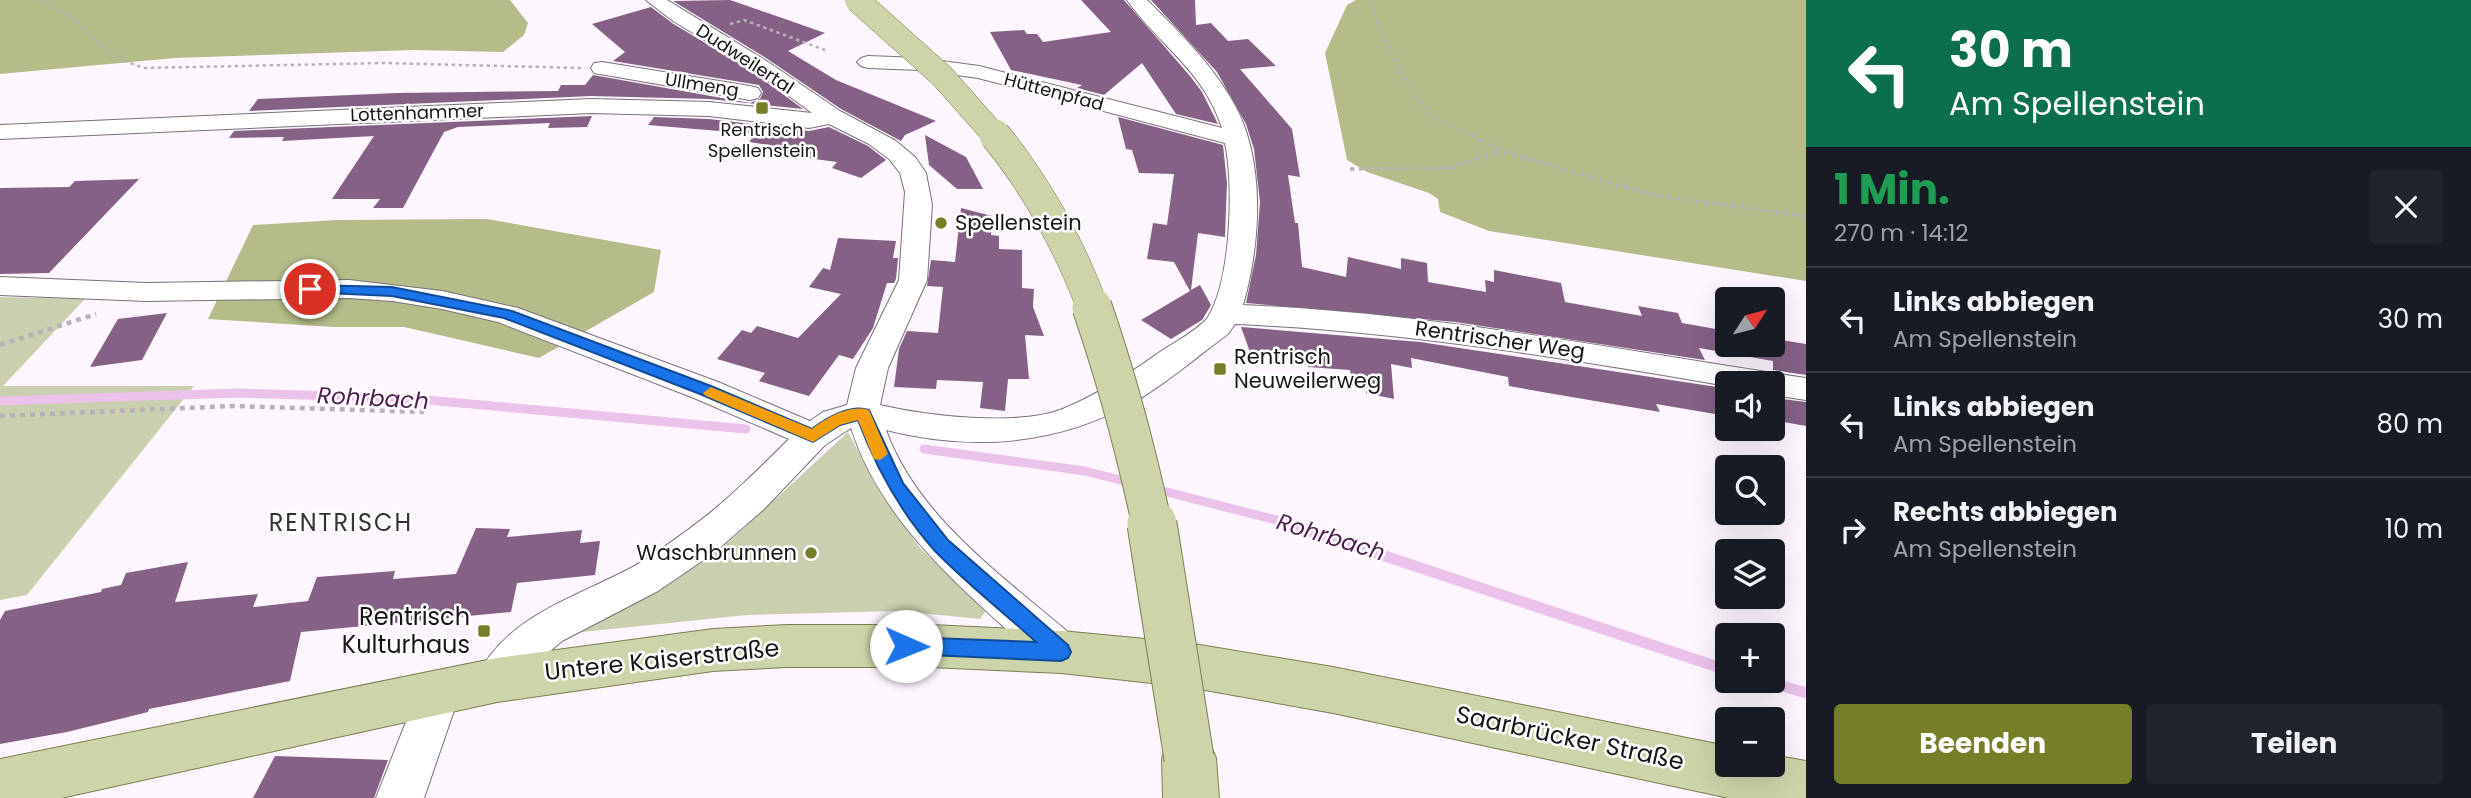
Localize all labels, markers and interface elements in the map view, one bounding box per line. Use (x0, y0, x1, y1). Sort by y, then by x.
text: 30 m (1949, 16, 2073, 84)
street label: Dudweilertal (691, 18, 799, 100)
icon: left (1834, 28, 1925, 119)
street label: Ullmeng (663, 66, 741, 103)
street label: Hüttenpfad (1002, 66, 1107, 117)
text: Am Spellenstein (1949, 81, 2205, 126)
street label: Lottenhammer (350, 98, 485, 127)
marker: Rentrisch Spellenstein (754, 100, 770, 116)
place label: Rentrisch Spellenstein (708, 117, 816, 163)
text: 1 Min. (1834, 160, 1950, 219)
button: close (2369, 170, 2443, 244)
place label: Spellenstein (955, 208, 1082, 237)
marker: Spellenstein (933, 215, 949, 231)
text: 270 m · 14:12 (1834, 217, 1969, 249)
pin (280, 259, 340, 319)
icon: arrive (291, 270, 329, 308)
text: Links abbiegen (1893, 284, 2095, 320)
north arrow (1715, 287, 1785, 357)
map controls (1715, 287, 1785, 777)
icon: left (1834, 301, 1872, 339)
text: 30 m (2378, 301, 2443, 337)
street label: Rentrischer Weg (1413, 313, 1587, 366)
text: Am Spellenstein (1893, 323, 2077, 355)
place label: Rentrisch Neuweilerweg (1234, 342, 1381, 395)
marker: Rentrisch Neuweilerweg (1212, 361, 1228, 377)
button: sound (1715, 371, 1785, 441)
water label: Rohrbach (316, 379, 430, 417)
text: Links abbiegen (1893, 389, 2095, 425)
icon: left (1834, 406, 1872, 444)
text: 80 m (2377, 406, 2443, 442)
text: Am Spellenstein (1893, 428, 2077, 460)
button: search (1715, 455, 1785, 525)
text: Rechts abbiegen (1893, 494, 2118, 530)
water label: Rohrbach (1273, 505, 1389, 569)
district label: RENTRISCH (269, 506, 413, 539)
icon: right (1834, 511, 1872, 549)
text: 10 m (2385, 511, 2443, 547)
text: Am Spellenstein (1893, 533, 2077, 565)
place label: Waschbrunnen (636, 538, 797, 567)
button: layers (1715, 539, 1785, 609)
marker: Waschbrunnen (803, 545, 819, 561)
place label: Rentrisch Kulturhaus (342, 600, 470, 661)
position arrow (869, 609, 943, 683)
marker: Rentrisch Kulturhaus (476, 623, 492, 639)
button: + (1715, 623, 1785, 693)
street label: Untere Kaiserstraße (543, 631, 781, 688)
street label: Saarbrücker Straße (1453, 697, 1687, 778)
button: Beenden (1834, 704, 2132, 784)
button: Teilen (2146, 704, 2443, 784)
button: − (1715, 707, 1785, 777)

